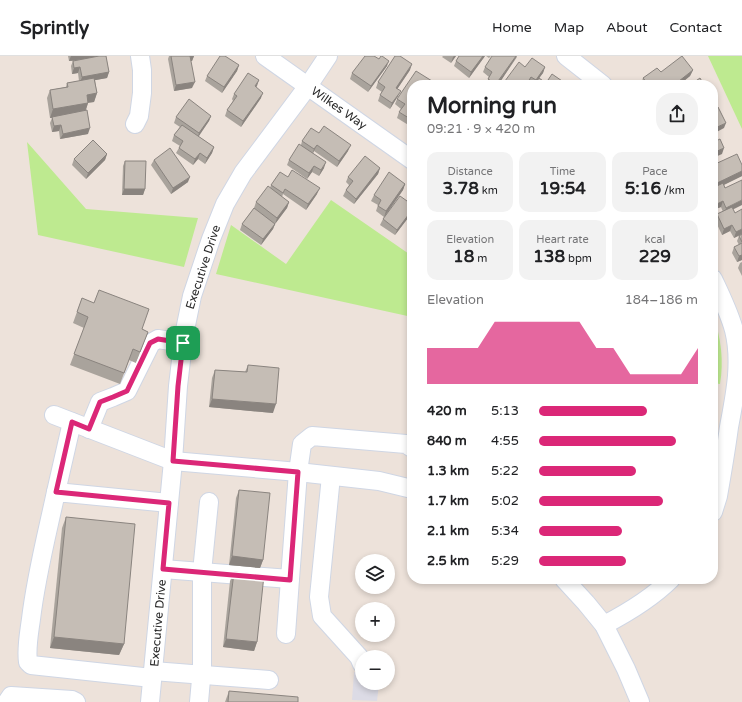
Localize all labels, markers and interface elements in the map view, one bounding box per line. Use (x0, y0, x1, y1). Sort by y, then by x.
text: Sprintly (20, 17, 89, 39)
text: Home (492, 19, 532, 36)
text: Map (554, 19, 584, 36)
text: About (606, 19, 648, 36)
text: Contact (670, 19, 722, 36)
street label: Wilkes Way (308, 84, 370, 133)
text: Morning run (427, 93, 557, 119)
button: share (656, 93, 698, 135)
text: 09:21 · 9 × 420 m (427, 121, 535, 137)
text: Distance (448, 165, 493, 178)
text: Time (550, 165, 575, 178)
text: Pace (642, 165, 668, 178)
text: 3.78 (443, 178, 479, 199)
text: 19:54 (539, 178, 586, 199)
text: 5:16 (625, 178, 661, 199)
text: km (479, 184, 498, 197)
text: /km (661, 184, 685, 197)
street label: Executive Drive (183, 223, 223, 311)
text: Elevation (446, 233, 494, 246)
text: Heart rate (536, 233, 589, 246)
text: kcal (644, 233, 665, 246)
text: 18 (453, 246, 474, 267)
text: 138 (533, 246, 565, 267)
text: 229 (639, 246, 671, 267)
text: m (474, 252, 487, 265)
text: bpm (565, 252, 592, 265)
text: Elevation (427, 292, 484, 308)
text: 184–186 m (625, 292, 698, 308)
pin (166, 326, 200, 360)
icon: arrive (172, 332, 194, 354)
text: 420 m (427, 403, 467, 419)
text: 5:13 (491, 403, 519, 419)
text: 840 m (427, 433, 467, 449)
text: 4:55 (491, 433, 519, 449)
text: 1.3 km (427, 463, 469, 479)
text: 5:22 (491, 463, 519, 479)
text: 1.7 km (427, 493, 469, 509)
text: 5:02 (491, 493, 519, 509)
text: 2.1 km (427, 523, 469, 539)
text: 5:34 (491, 523, 519, 539)
text: 2.5 km (427, 553, 469, 569)
text: 5:29 (491, 553, 519, 569)
map controls (355, 554, 395, 690)
button: layers (355, 554, 395, 594)
street label: Executive Drive (147, 578, 169, 667)
button: + (355, 602, 395, 642)
button: − (355, 650, 395, 690)

